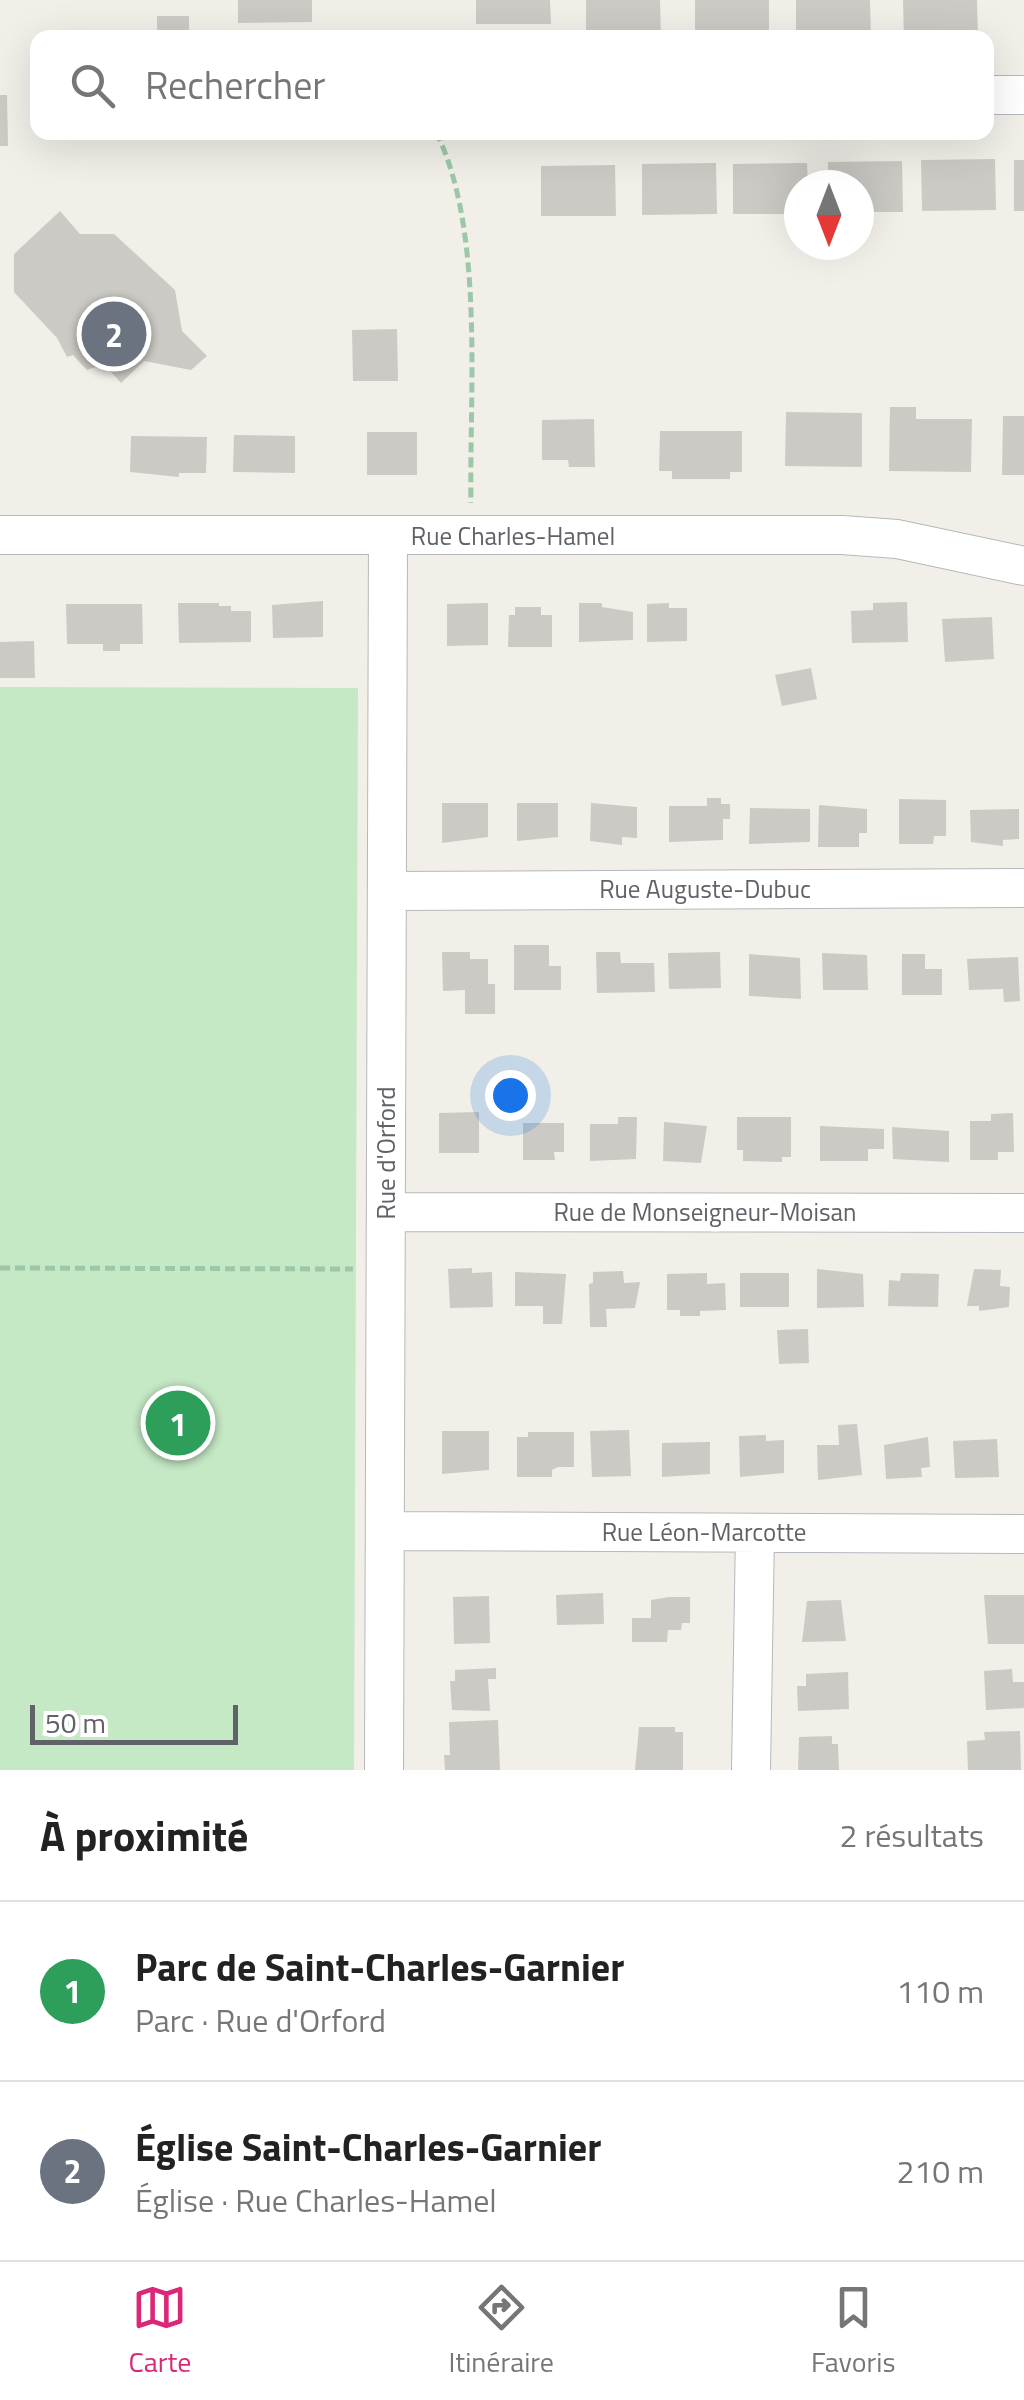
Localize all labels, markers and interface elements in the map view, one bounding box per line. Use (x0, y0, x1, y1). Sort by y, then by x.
search box (30, 30, 994, 140)
text: Rechercher (145, 56, 326, 114)
icon: search (65, 58, 120, 113)
north arrow (784, 170, 874, 260)
pin: 2 (82, 296, 146, 372)
street label: Rue Charles-Hamel (411, 517, 615, 555)
street label: Rue Auguste-Dubuc (599, 870, 811, 908)
your location (485, 1070, 536, 1121)
street label: Rue d'Orford (367, 1086, 405, 1220)
street label: Rue de Monseigneur-Moisan (553, 1193, 857, 1231)
pin: 1 (146, 1386, 210, 1460)
street label: Rue Léon-Marcotte (602, 1513, 806, 1551)
scale bar (30, 1700, 238, 1744)
text: 50 m (45, 1701, 106, 1744)
text: À proximité (40, 1803, 248, 1867)
text: 2 résultats (839, 1811, 984, 1859)
text: Parc de Saint-Charles-Garnier (135, 1938, 624, 1996)
text: 1 (64, 1967, 81, 2015)
text: 110 m (896, 1967, 984, 2015)
text: Parc · Rue d'Orford (135, 1996, 386, 2044)
text: Église Saint-Charles-Garnier (135, 2118, 601, 2176)
text: 2 (64, 2147, 81, 2195)
text: 210 m (896, 2147, 984, 2195)
text: Église · Rue Charles-Hamel (135, 2176, 497, 2224)
tab: Carte (129, 2280, 191, 2383)
tab: Itinéraire (448, 2280, 554, 2383)
tab: Favoris (811, 2280, 895, 2383)

